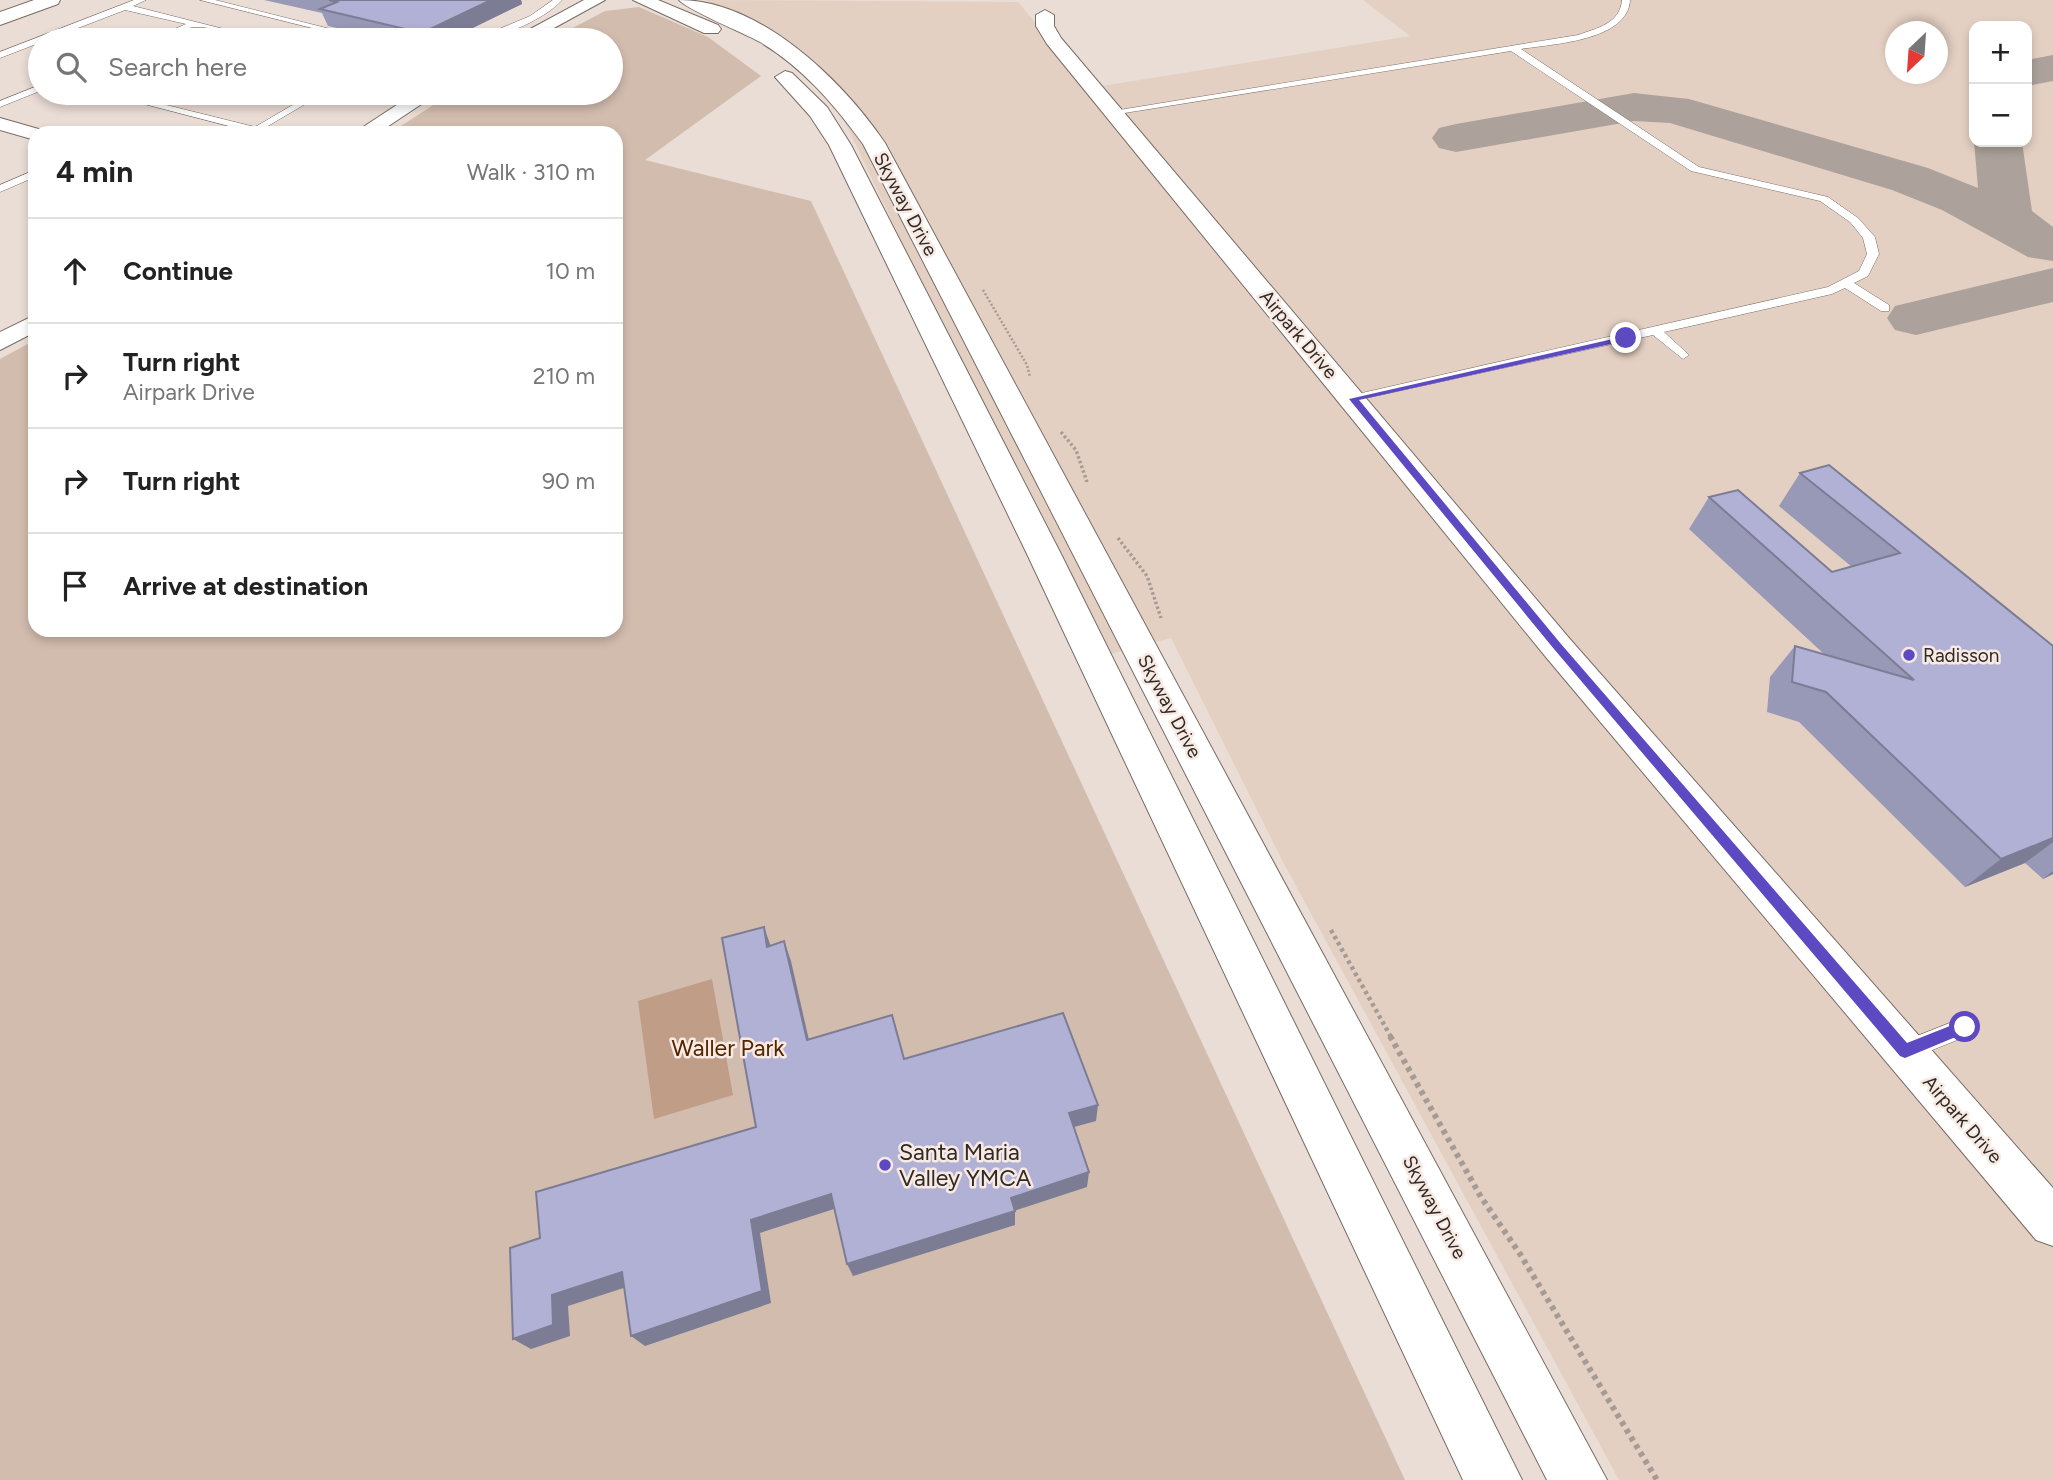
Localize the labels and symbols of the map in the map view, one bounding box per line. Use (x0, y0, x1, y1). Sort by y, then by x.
north arrow (1885, 21, 1948, 84)
street label: Skyway Drive (869, 149, 942, 260)
street label: Airpark Drive (1255, 285, 1342, 383)
route end (1610, 322, 1641, 353)
place label: Radisson (1923, 644, 1999, 667)
marker: Radisson (1901, 647, 1917, 663)
street label: Skyway Drive (1133, 651, 1206, 762)
route start (1949, 1011, 1980, 1042)
park label: Waller Park (672, 1034, 785, 1062)
street label: Airpark Drive (1918, 1071, 2007, 1168)
place label: Santa Maria Valley YMCA (899, 1138, 1032, 1192)
street label: Skyway Drive (1398, 1152, 1471, 1263)
marker: Santa Maria Valley YMCA (877, 1157, 893, 1173)

